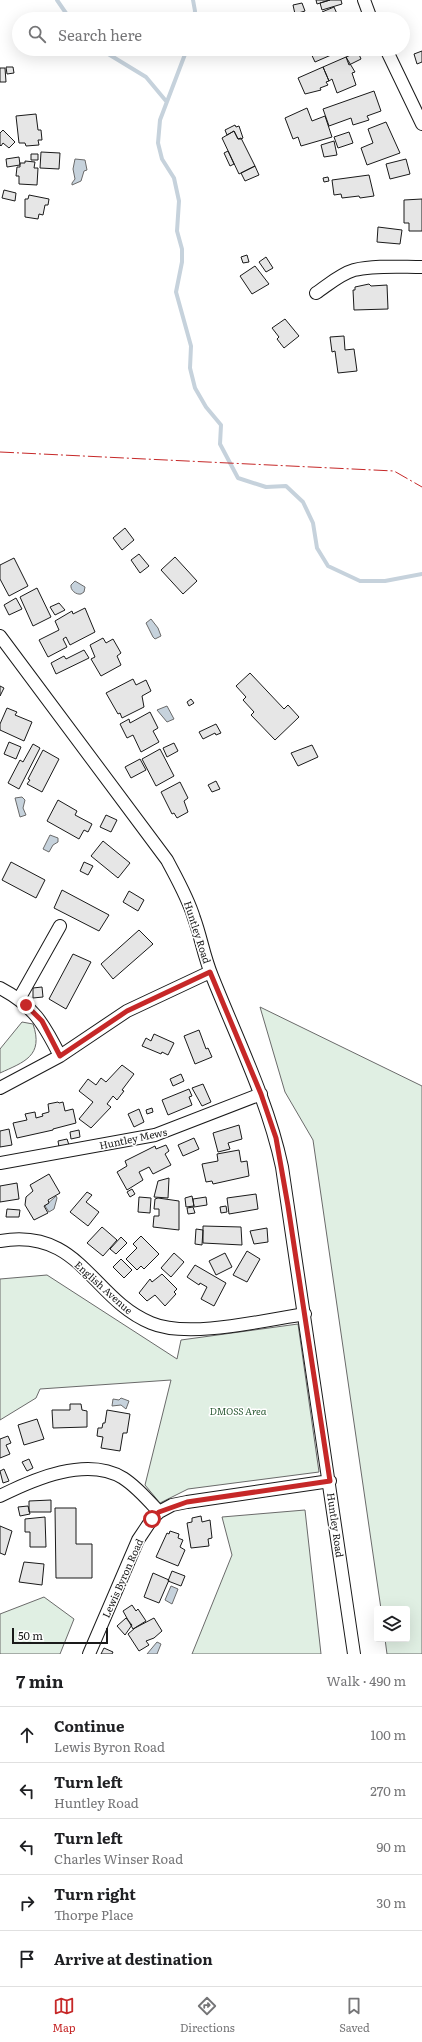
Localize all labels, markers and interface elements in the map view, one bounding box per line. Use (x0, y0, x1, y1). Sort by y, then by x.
search box (12, 12, 410, 56)
icon: search (26, 23, 48, 45)
text: Search here (58, 23, 142, 46)
street label: Huntley Road (181, 899, 215, 965)
route end (17, 996, 35, 1014)
street label: Huntley Mews (98, 1123, 169, 1153)
street label: English Avenue (72, 1257, 136, 1317)
park label: DMOSS Area (210, 1403, 267, 1418)
street label: Huntley Road (324, 1492, 348, 1558)
route start (143, 1510, 161, 1528)
street label: Lewis Byron Road (98, 1536, 146, 1620)
map controls (374, 1606, 410, 1642)
button: layers (374, 1606, 410, 1642)
scale bar (12, 1626, 108, 1645)
text: 50 m (18, 1627, 43, 1643)
text: 7 min (16, 1668, 64, 1693)
text: Walk · 490 m (327, 1671, 406, 1690)
text: Continue (54, 1714, 124, 1737)
icon: ahead (16, 1724, 38, 1746)
text: 100 m (370, 1725, 406, 1744)
text: Lewis Byron Road (54, 1737, 165, 1756)
text: Turn left (54, 1770, 123, 1793)
icon: left (16, 1780, 38, 1802)
text: 270 m (370, 1781, 406, 1800)
text: Huntley Road (54, 1793, 139, 1812)
text: Turn left (54, 1826, 123, 1849)
icon: left (16, 1836, 38, 1858)
text: 90 m (376, 1837, 406, 1856)
text: Charles Winser Road (54, 1849, 183, 1868)
text: Turn right (54, 1882, 136, 1905)
icon: right (16, 1892, 38, 1914)
text: 30 m (376, 1893, 406, 1912)
text: Thorpe Place (54, 1905, 133, 1924)
text: Arrive at destination (54, 1947, 213, 1970)
icon: arrive (16, 1948, 38, 1970)
tab: Map (52, 1995, 76, 2035)
tab: Directions (180, 1995, 235, 2035)
tab: Saved (339, 1995, 370, 2035)

